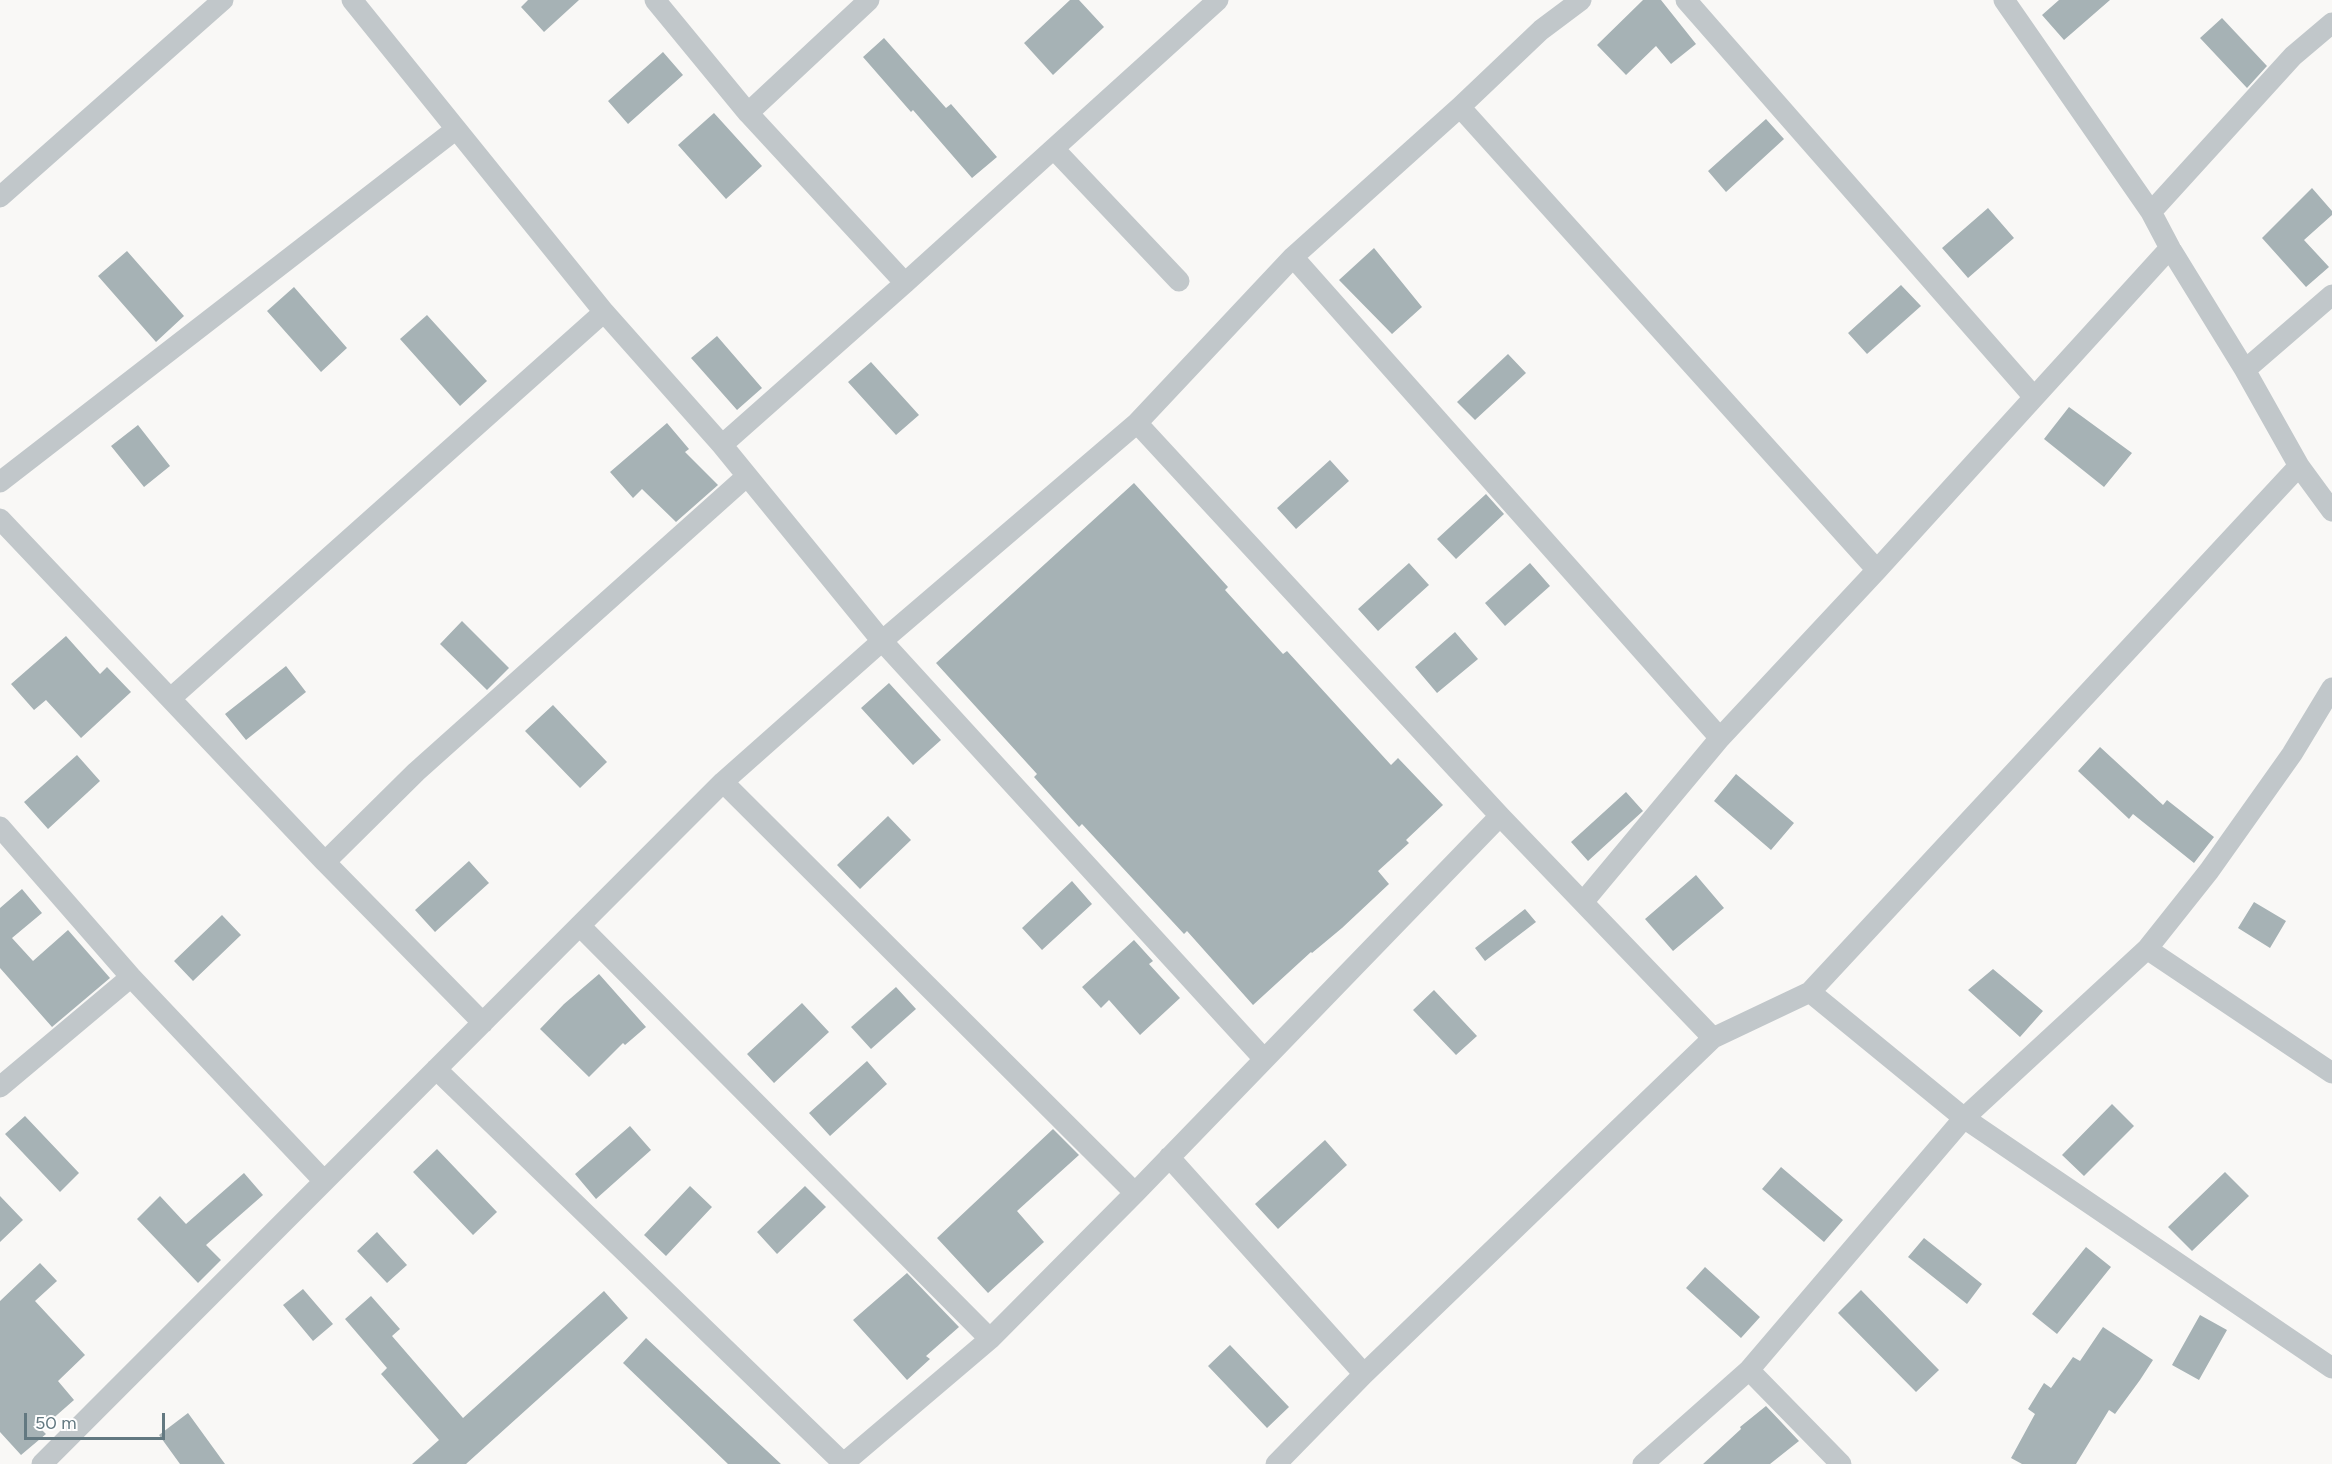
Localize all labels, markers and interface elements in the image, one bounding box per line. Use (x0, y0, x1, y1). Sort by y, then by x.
scale bar (27, 1401, 168, 1439)
text: 50 m (35, 1412, 77, 1434)

